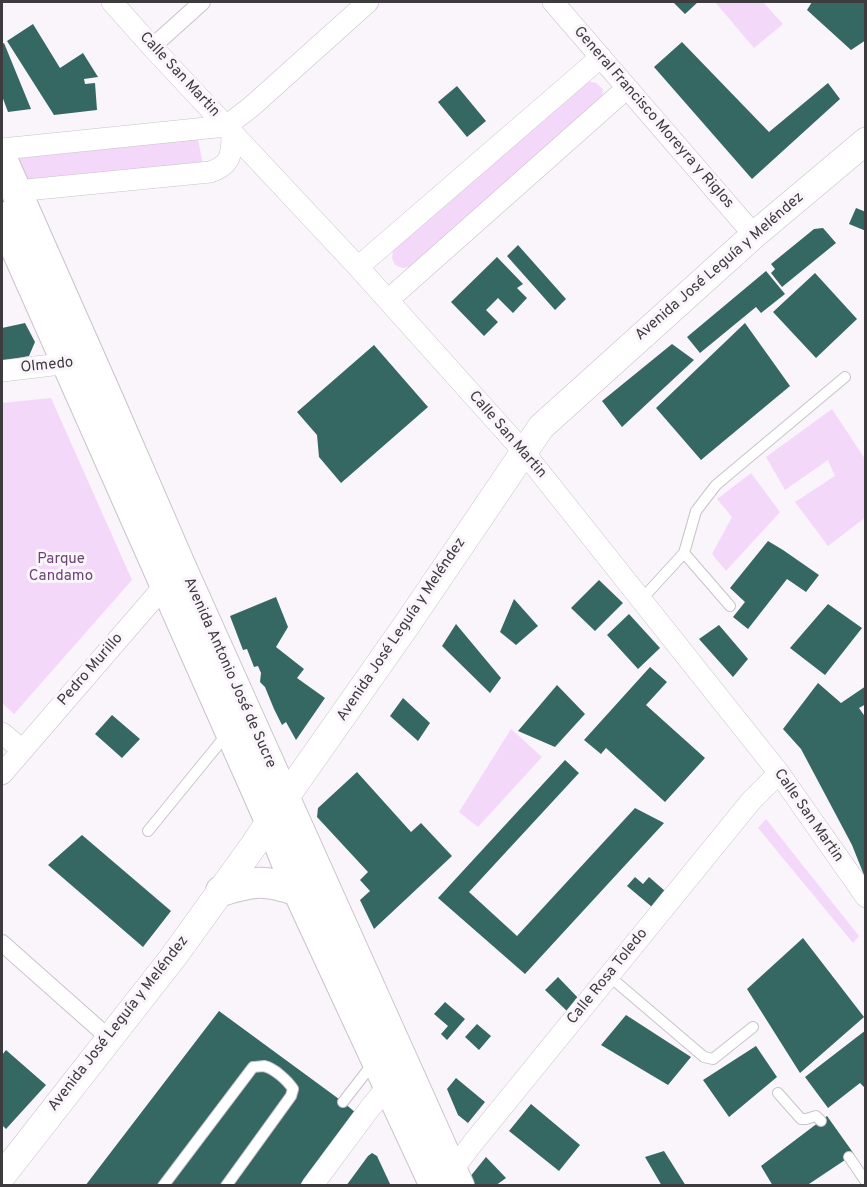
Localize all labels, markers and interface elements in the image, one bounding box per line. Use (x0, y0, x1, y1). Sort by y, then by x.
street label: General Francisco Moreyra y Riglos (569, 23, 737, 213)
street label: Calle San Martin (135, 29, 223, 121)
street label: Avenida José Leguía y Meléndez (632, 189, 808, 345)
street label: Olmedo (20, 354, 74, 378)
street label: Calle San Martin (464, 388, 550, 482)
street label: Avenida José Leguía y Meléndez (334, 535, 470, 725)
park label: Parque Candamo (29, 551, 93, 586)
street label: Avenida Antonio José de Sucre (179, 575, 279, 771)
street label: Pedro Murillo (55, 630, 127, 710)
street label: Calle San Martin (769, 766, 847, 866)
street label: Calle Rosa Toledo (564, 925, 652, 1029)
street label: Avenida José Leguía y Meléndez (45, 933, 193, 1115)

